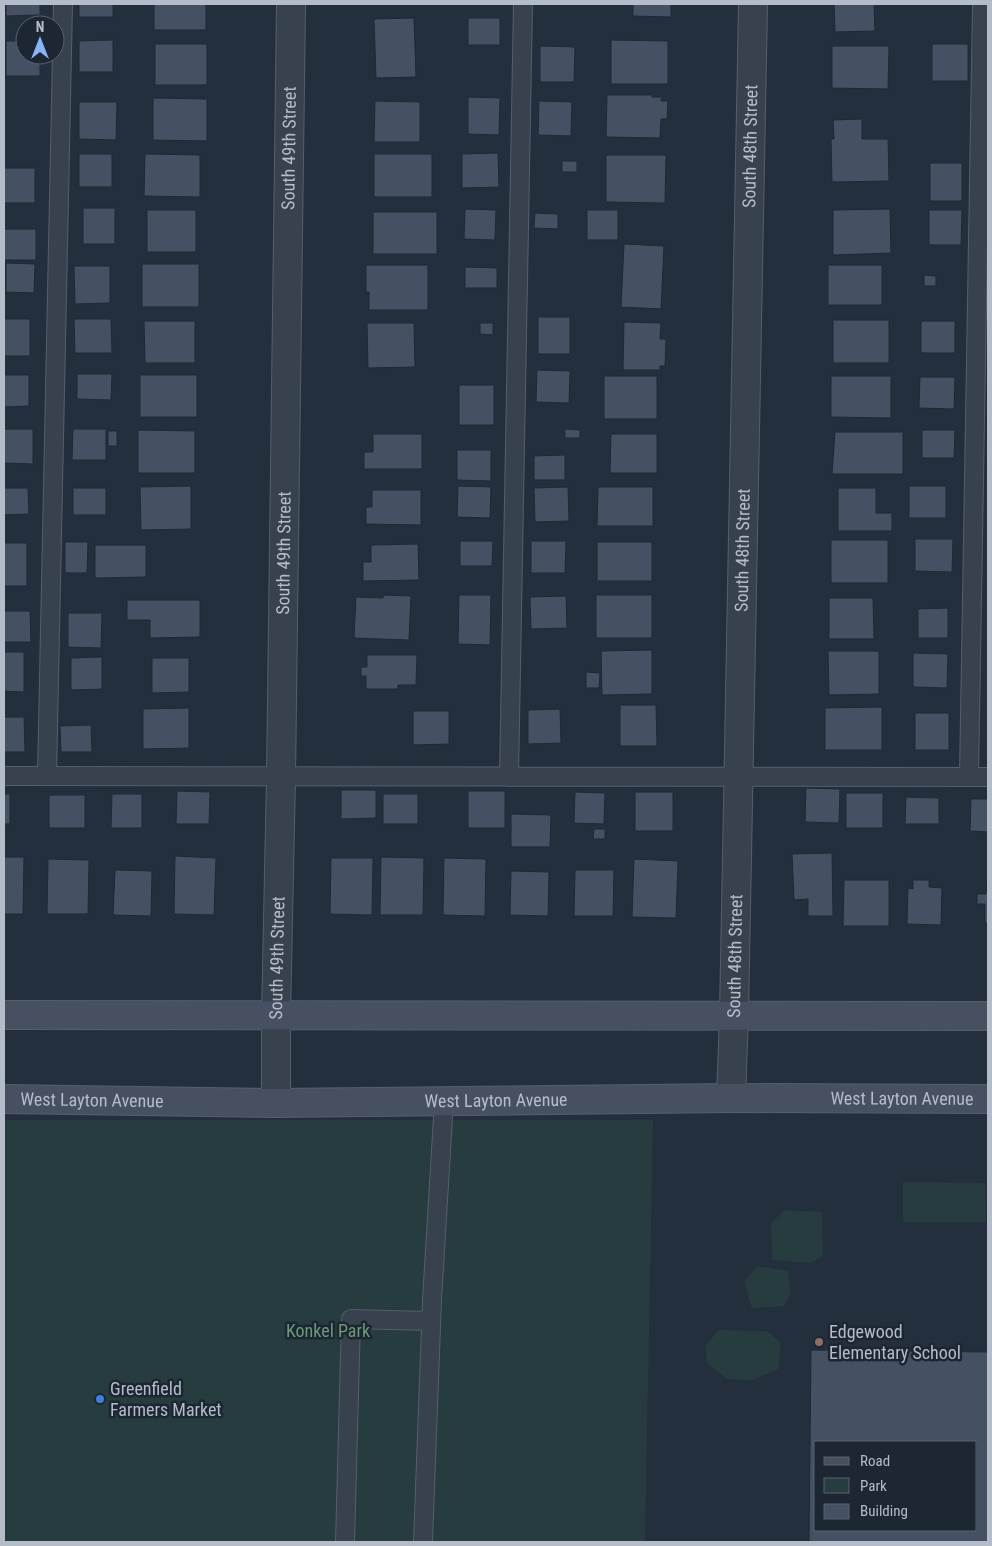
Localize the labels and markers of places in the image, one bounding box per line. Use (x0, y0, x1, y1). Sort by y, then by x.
place label: Edgewood Elementary School (829, 1321, 961, 1363)
marker: Edgewood Elementary School (813, 1336, 825, 1348)
place label: Greenfield Farmers Market (110, 1378, 222, 1420)
marker: Greenfield Farmers Market (94, 1393, 106, 1405)

